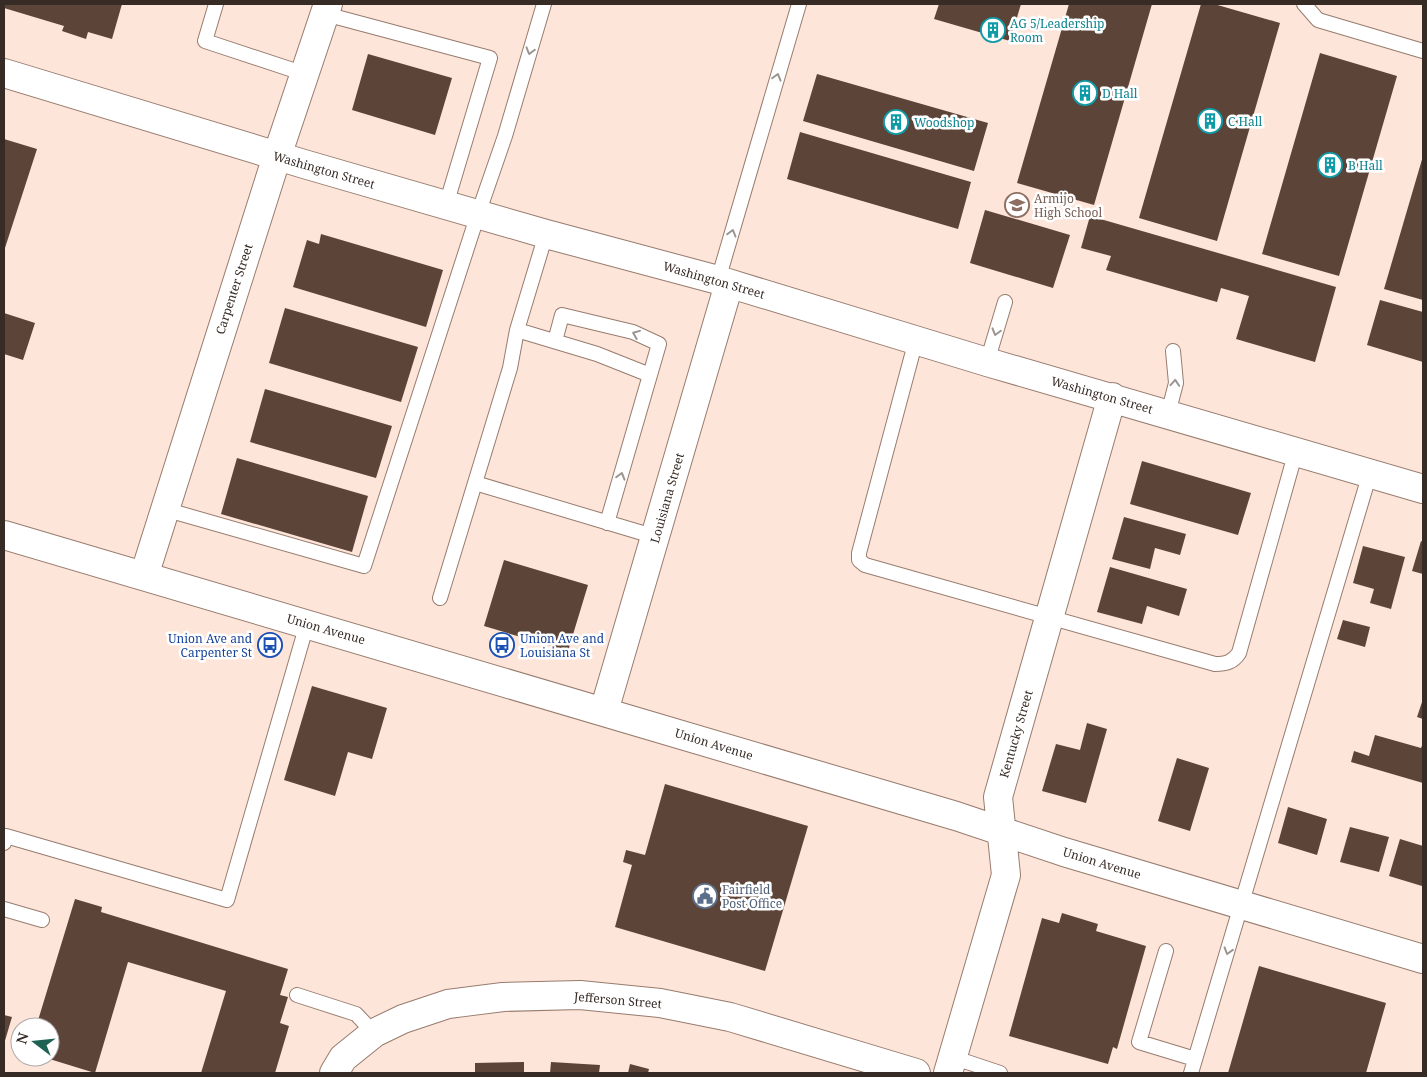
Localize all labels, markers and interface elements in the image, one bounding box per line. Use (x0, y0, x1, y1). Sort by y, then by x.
place label: AG 5/Leadership Room (1010, 15, 1104, 46)
building icon: AG 5/Leadership Room (980, 17, 1006, 43)
one-way arrow (525, 46, 535, 54)
one-way arrow (772, 74, 782, 82)
building icon: D Hall (1072, 80, 1098, 106)
place label: D Hall (1102, 85, 1138, 102)
building icon: C Hall (1197, 108, 1223, 134)
building icon: Woodshop (883, 109, 909, 135)
place label: C Hall (1228, 113, 1262, 130)
place label: Woodshop (914, 114, 974, 131)
street label: Washington Street (271, 147, 377, 193)
building icon: B Hall (1317, 152, 1343, 178)
place label: B Hall (1348, 157, 1383, 174)
place label: Armijo High School (1034, 190, 1102, 221)
school or university icon: Armijo High School (1004, 192, 1030, 218)
one-way arrow (726, 230, 736, 238)
street label: Carpenter Street (211, 242, 257, 336)
street label: Washington Street (661, 257, 767, 303)
one-way arrow (992, 327, 1002, 335)
one-way arrow (632, 330, 641, 340)
street label: Washington Street (1049, 372, 1155, 418)
one-way arrow (1169, 378, 1180, 386)
street label: Louisiana Street (646, 451, 688, 545)
one-way arrow (615, 472, 625, 481)
street label: Union Avenue (285, 610, 367, 648)
place label: Union Ave and Carpenter St (168, 630, 253, 661)
place label: Union Ave and Louisiana St (520, 630, 605, 661)
bus stop icon: Union Ave and Carpenter St (257, 632, 283, 658)
bus stop icon: Union Ave and Louisiana St (489, 632, 515, 658)
street label: Kentucky Street (995, 688, 1037, 780)
street label: Union Avenue (673, 724, 755, 764)
street label: Union Avenue (1061, 843, 1143, 883)
place label: Fairfield Post Office (722, 881, 782, 912)
public building icon: Fairfield Post Office (692, 883, 718, 909)
one-way arrow (1223, 947, 1233, 955)
street label: Jefferson Street (572, 988, 663, 1012)
north arrow (10, 1017, 60, 1067)
text: N (11, 1030, 33, 1046)

